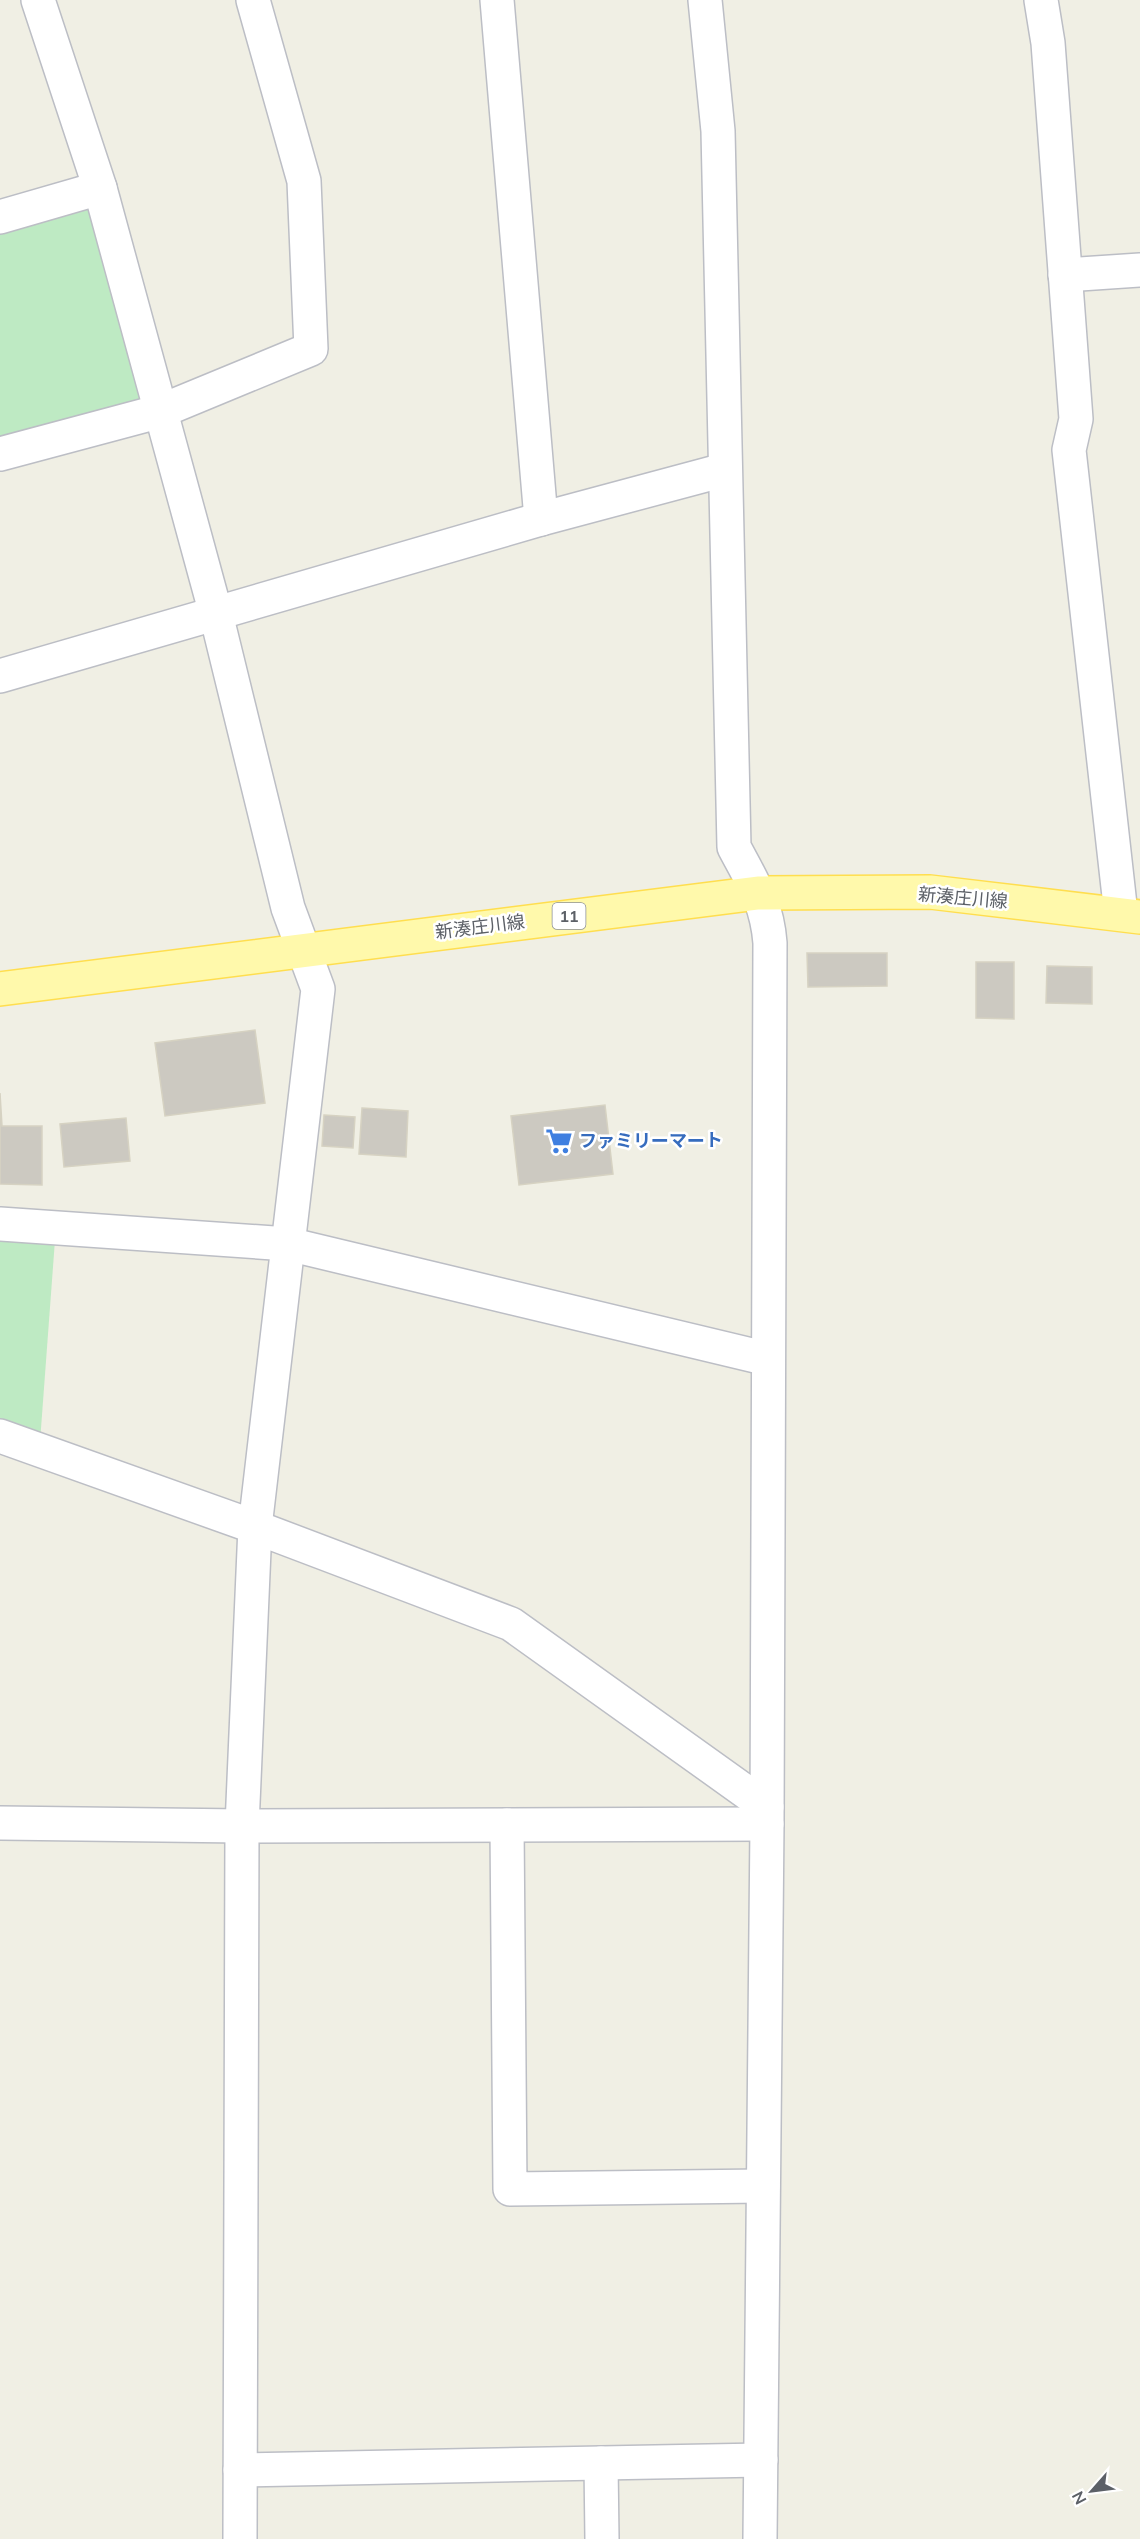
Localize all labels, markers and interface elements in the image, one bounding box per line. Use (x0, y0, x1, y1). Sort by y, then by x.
street label: 新湊庄川線 (917, 882, 1009, 913)
road number: 11 (552, 903, 586, 929)
street label: 新湊庄川線 (434, 910, 526, 943)
supermarket icon: ファミリーマート (544, 1126, 574, 1156)
place label: ファミリーマート (579, 1129, 723, 1152)
north arrow (1062, 2461, 1122, 2521)
text: N (1067, 2488, 1090, 2508)

